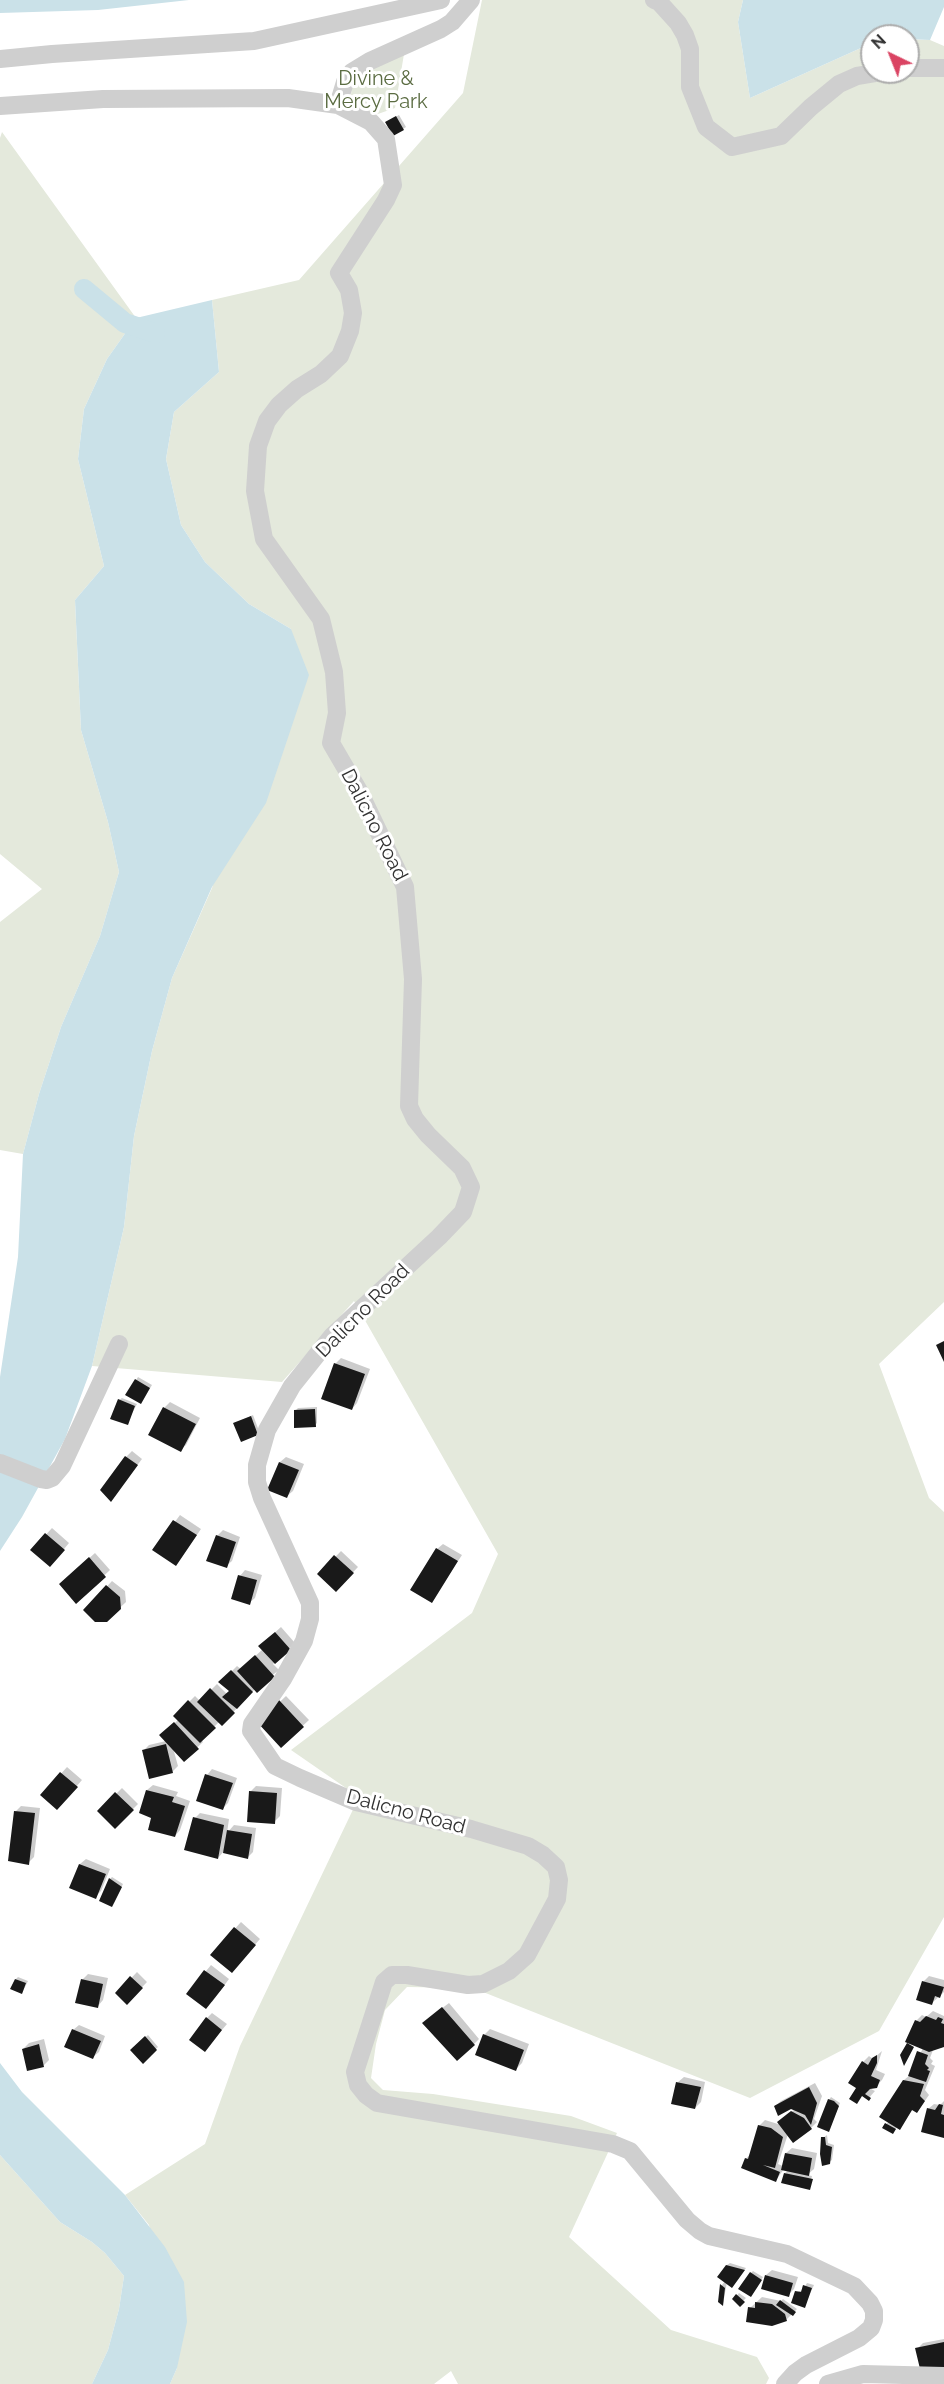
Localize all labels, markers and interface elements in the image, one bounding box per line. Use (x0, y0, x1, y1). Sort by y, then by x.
north arrow (860, 24, 920, 84)
text: N (868, 31, 890, 53)
park label: Divine & Mercy Park (324, 67, 428, 114)
street label: Dalicno Road (335, 765, 413, 885)
street label: Dalicno Road (311, 1259, 415, 1363)
street label: Dalicno Road (344, 1785, 468, 1839)

